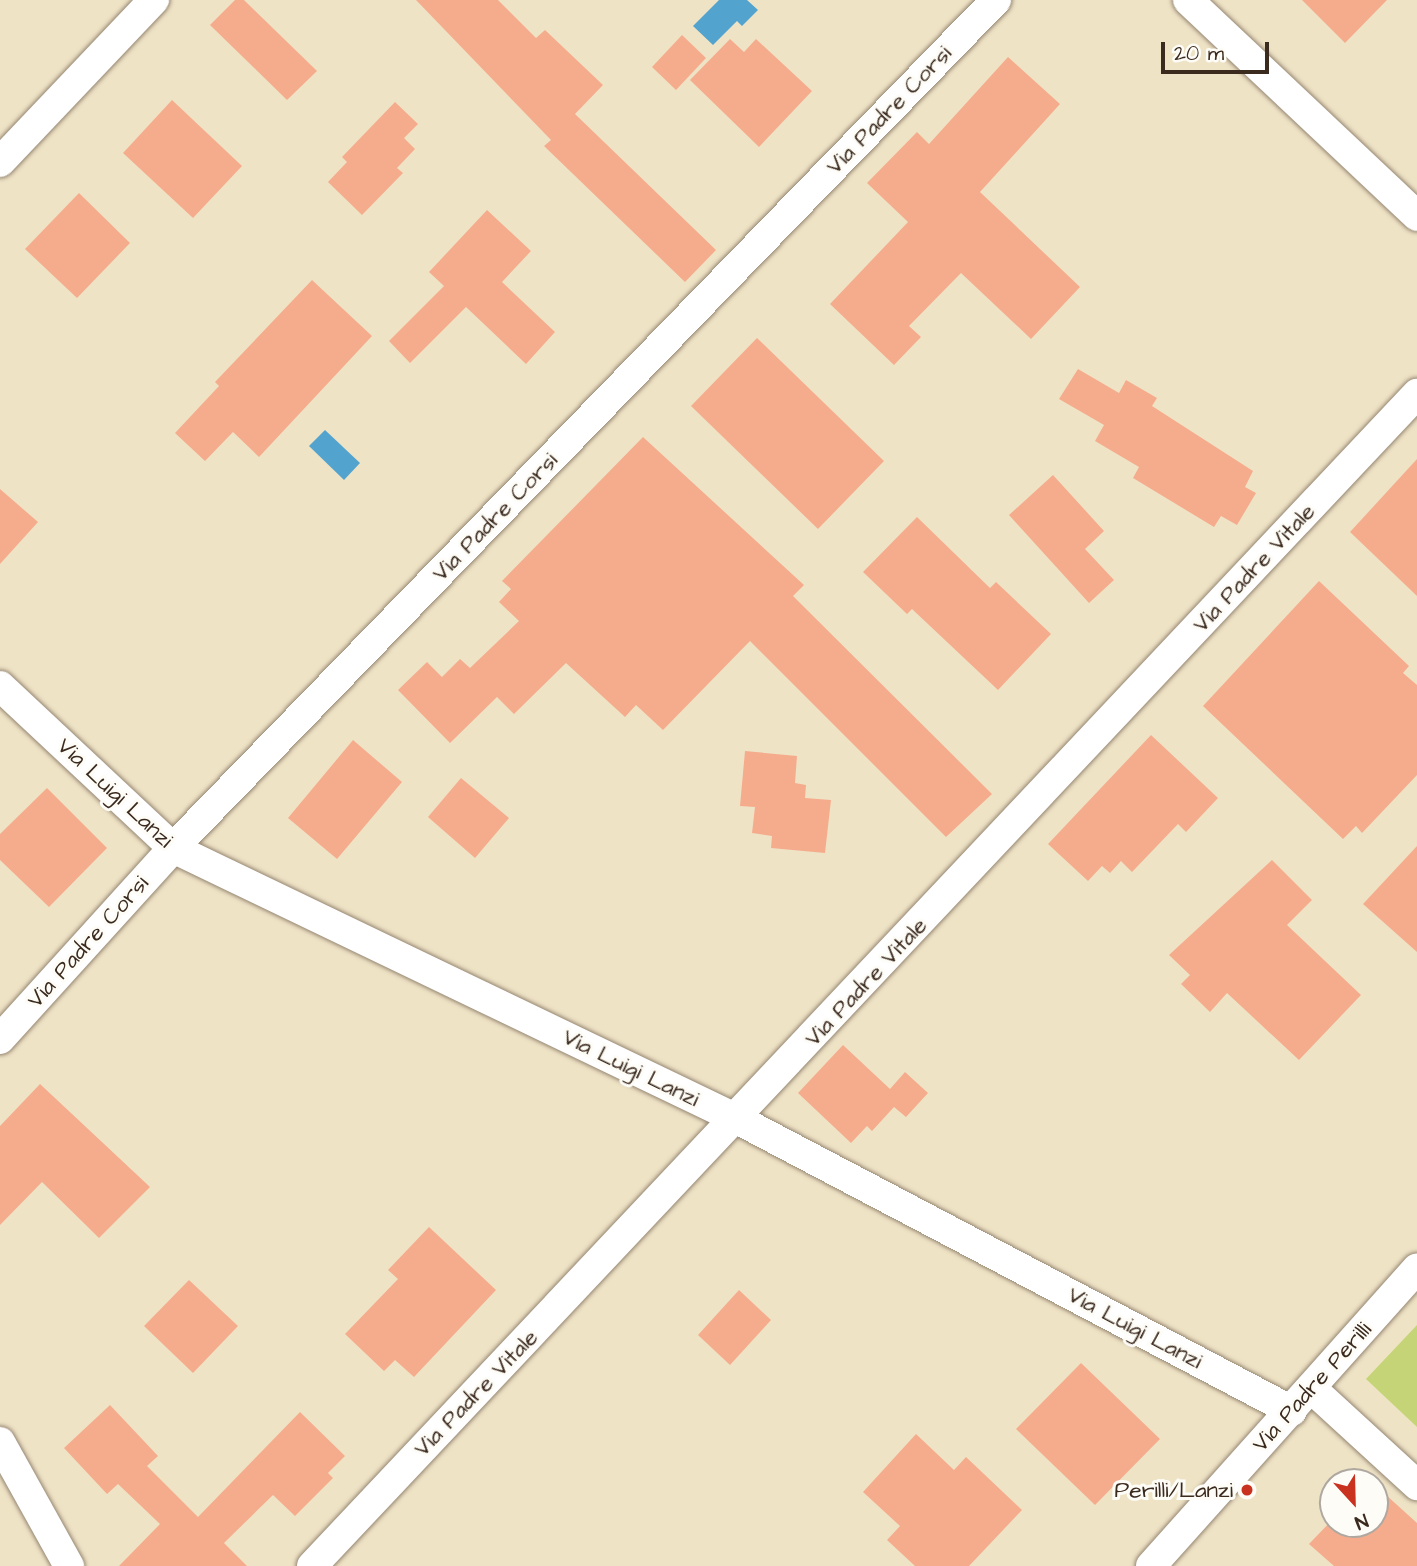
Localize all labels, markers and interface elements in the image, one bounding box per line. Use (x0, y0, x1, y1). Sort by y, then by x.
scale bar (1165, 28, 1274, 72)
text: 20 m (1174, 39, 1224, 68)
street label: Via Padre Corsi (821, 40, 957, 180)
street label: Via Padre Corsi (427, 447, 563, 587)
street label: Via Padre Vitale (1187, 498, 1321, 638)
street label: Via Luigi Lanzi (51, 732, 179, 854)
street label: Via Padre Corsi (21, 870, 155, 1014)
street label: Via Padre Vitale (799, 912, 933, 1052)
street label: Via Luigi Lanzi (558, 1023, 704, 1113)
street label: Via Luigi Lanzi (1063, 1281, 1207, 1375)
street label: Via Padre Perilli (1246, 1316, 1378, 1458)
street label: Via Padre Vitale (408, 1324, 544, 1462)
north arrow (1319, 1468, 1389, 1538)
place label: Perilli/Lanzi (1115, 1476, 1233, 1504)
marker: Perilli/Lanzi (1239, 1482, 1255, 1498)
text: N (1351, 1506, 1372, 1536)

